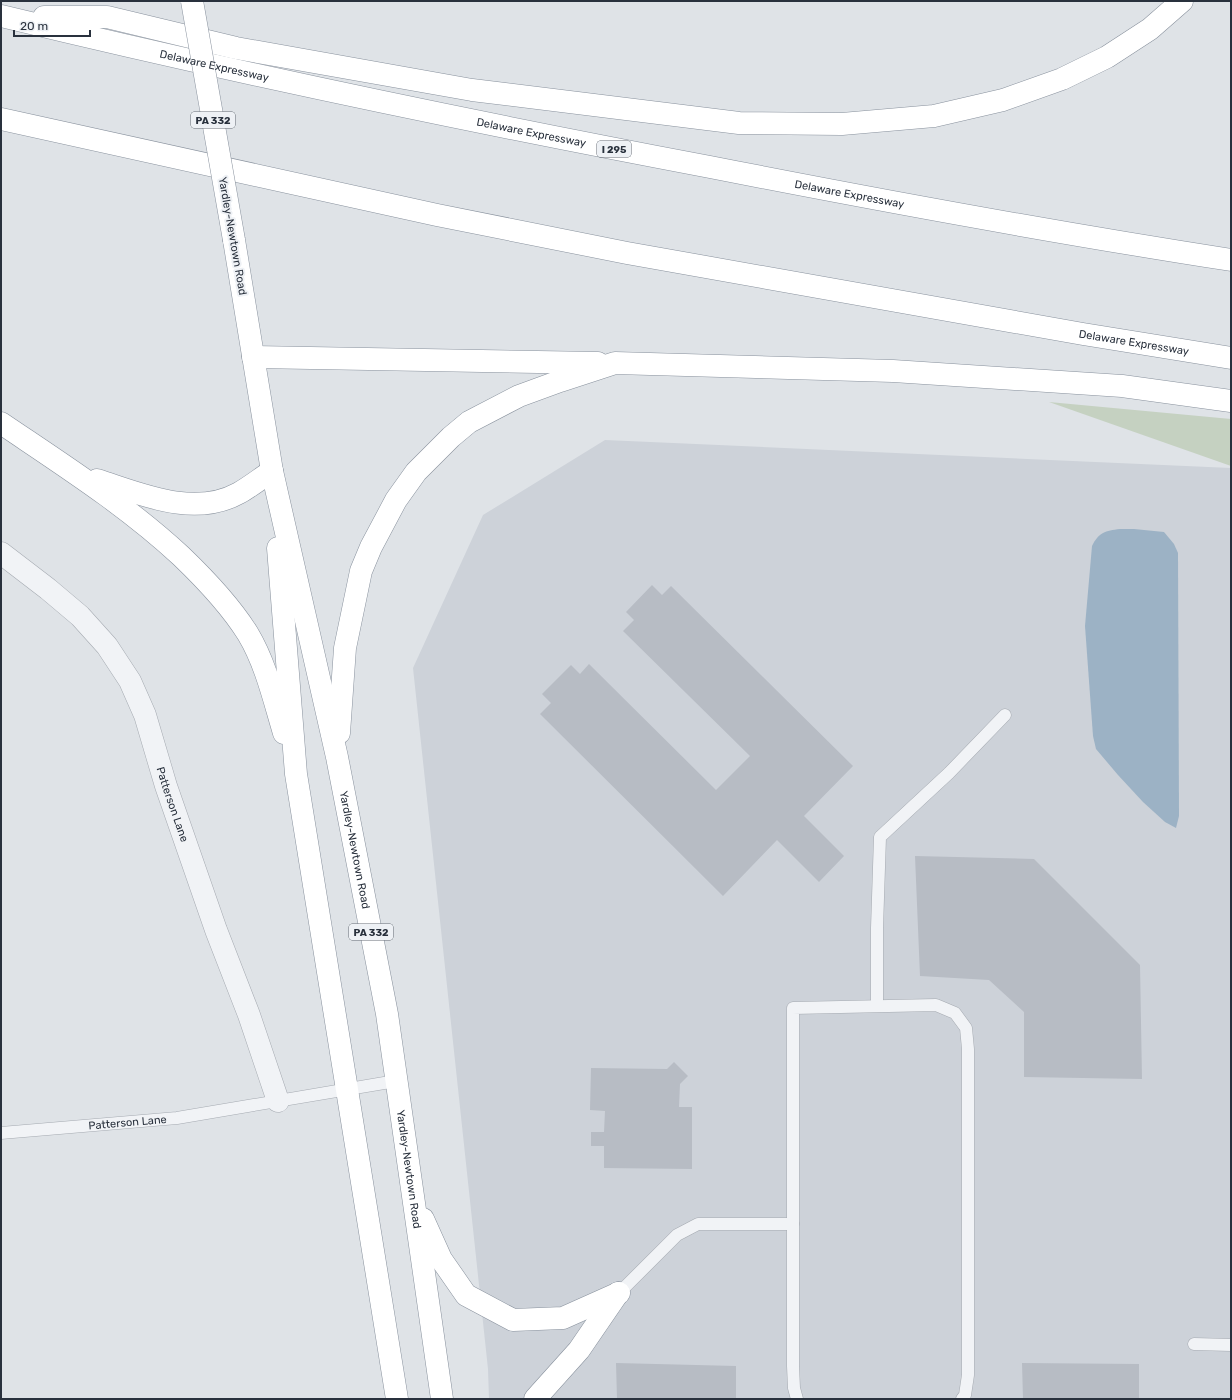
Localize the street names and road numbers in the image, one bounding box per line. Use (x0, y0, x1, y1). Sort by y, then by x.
street label: Delaware Expressway (158, 47, 270, 84)
road number: PA 332 (191, 112, 235, 128)
street label: Delaware Expressway (475, 115, 587, 150)
road number: I 295 (597, 141, 631, 157)
street label: Yardley-Newtown Road (216, 176, 249, 296)
street label: Delaware Expressway (793, 178, 905, 211)
street label: Delaware Expressway (1078, 327, 1190, 358)
street label: Patterson Lane (154, 765, 191, 844)
street label: Yardley-Newtown Road (337, 790, 372, 910)
road number: PA 332 (349, 924, 393, 940)
street label: Yardley-Newtown Road (394, 1109, 424, 1229)
street label: Patterson Lane (88, 1113, 167, 1133)

